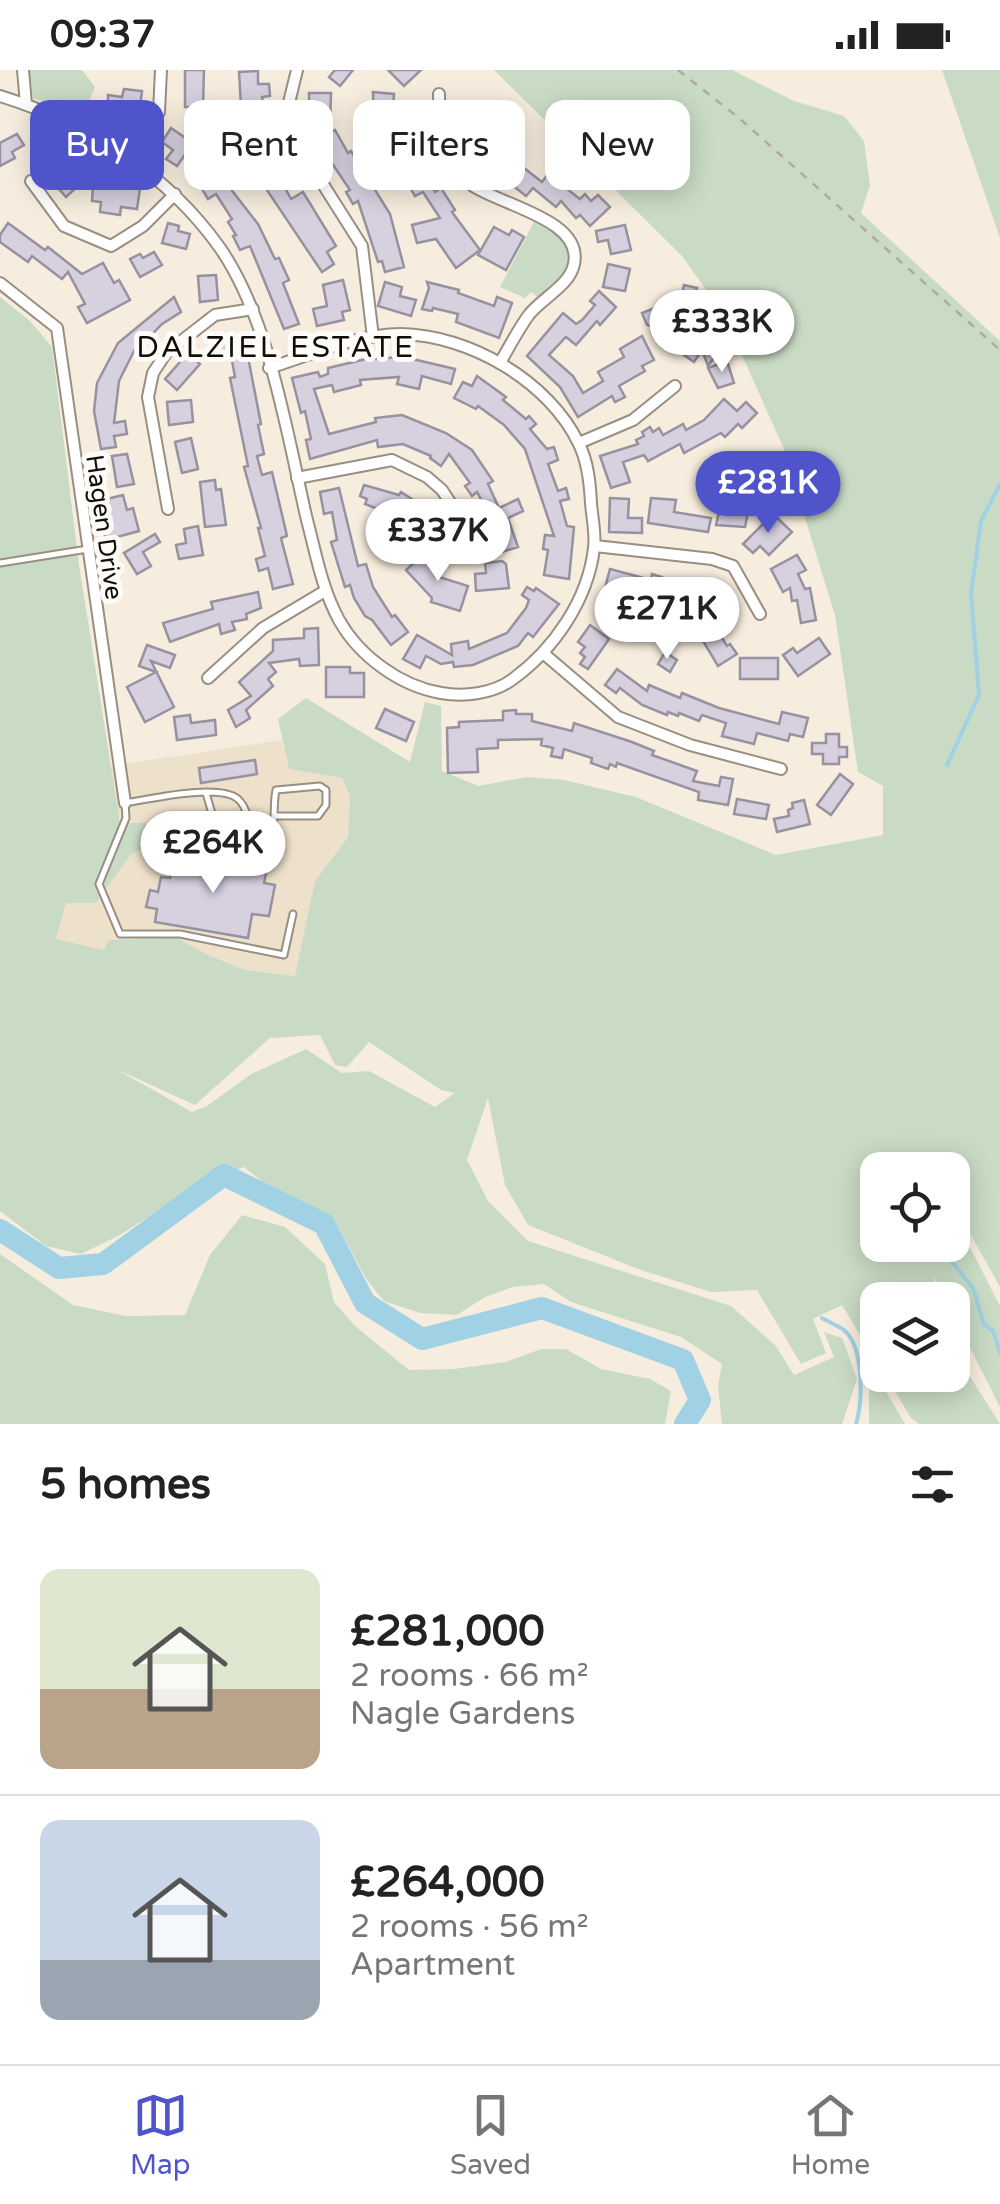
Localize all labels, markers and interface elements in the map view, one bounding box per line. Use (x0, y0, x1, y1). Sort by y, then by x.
text: 09:37 (50, 12, 155, 58)
chip: Buy (30, 100, 164, 190)
chip: Rent (184, 100, 333, 190)
chip: Filters (353, 100, 525, 190)
chip: New (545, 100, 690, 190)
pin: £333K (652, 290, 792, 375)
text: £333K (671, 303, 773, 341)
district label: DALZIEL ESTATE (136, 329, 416, 366)
pin: £281K (698, 451, 838, 536)
street label: Hagen Drive (79, 453, 129, 602)
text: £281K (717, 464, 819, 502)
pin: £337K (368, 499, 508, 584)
text: £337K (387, 512, 489, 550)
pin: £271K (597, 577, 737, 662)
text: £271K (616, 590, 718, 628)
pin: £264K (143, 811, 283, 896)
text: £264K (162, 824, 264, 862)
map controls (860, 1152, 970, 1392)
button: locate (860, 1152, 970, 1262)
button: layers (860, 1282, 970, 1392)
icon: filters (905, 1457, 960, 1512)
text: 5 homes (40, 1459, 211, 1510)
text: £281,000 (350, 1606, 545, 1657)
icon: home (120, 1609, 240, 1729)
text: 2 rooms · 66 m² (350, 1657, 589, 1695)
text: Nagle Gardens (350, 1695, 575, 1733)
text: £264,000 (350, 1857, 545, 1908)
icon: home (120, 1860, 240, 1980)
text: 2 rooms · 56 m² (350, 1908, 589, 1946)
text: Apartment (350, 1946, 515, 1984)
tab: Map (130, 2088, 190, 2182)
tab: Saved (450, 2088, 531, 2182)
tab: Home (791, 2088, 870, 2182)

